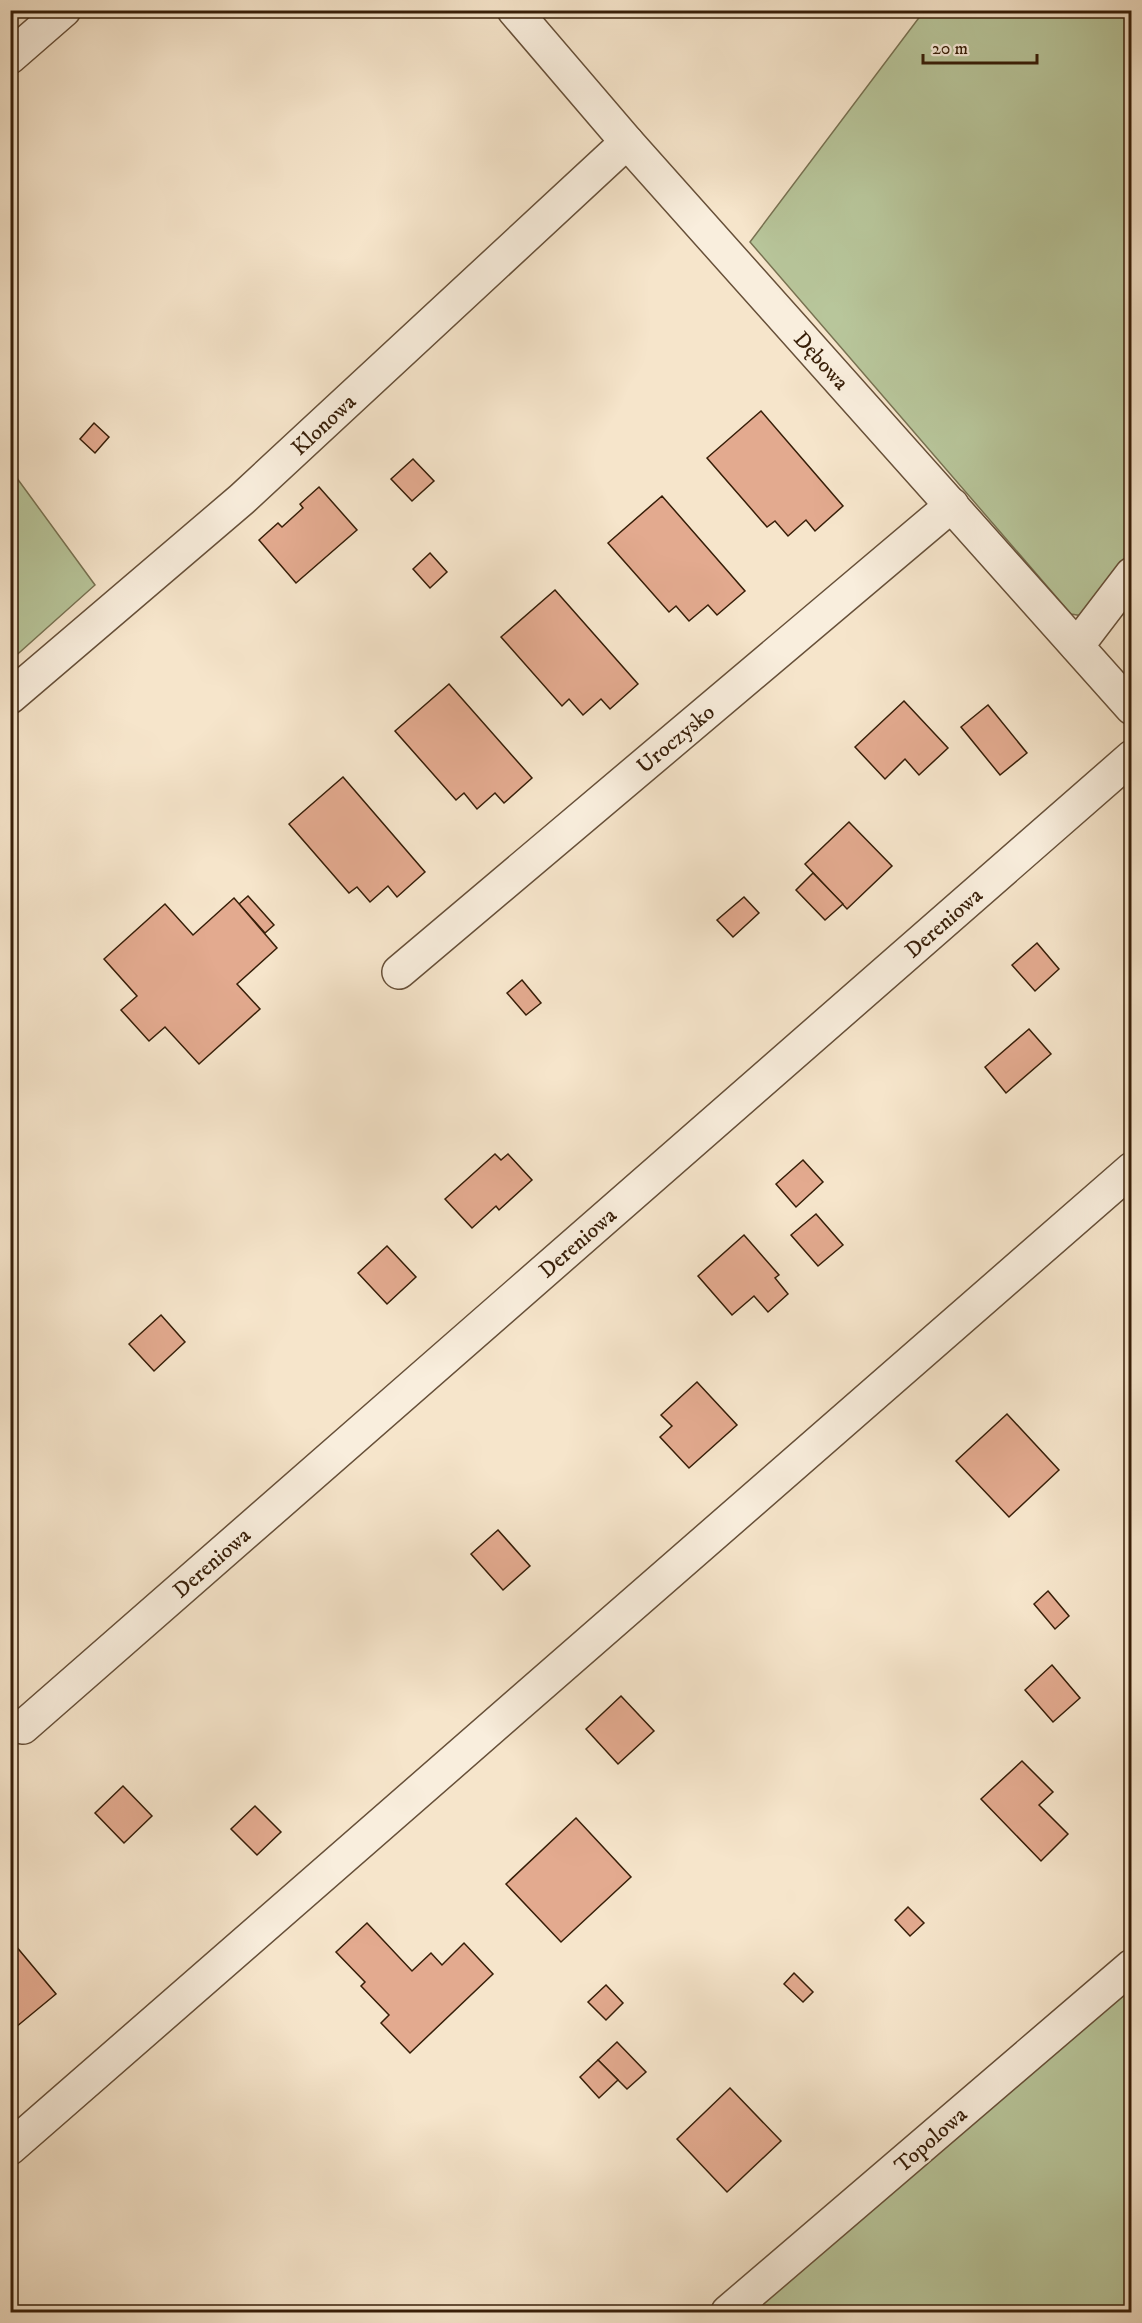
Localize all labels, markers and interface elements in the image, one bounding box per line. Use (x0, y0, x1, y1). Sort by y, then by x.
scale bar (923, 27, 1037, 65)
text: 20 m (932, 38, 968, 60)
street label: Dębowa (787, 326, 855, 396)
street label: Klonowa (286, 388, 362, 462)
street label: Uroczysko (632, 699, 720, 780)
street label: Dereniowa (900, 882, 989, 964)
street label: Dereniowa (534, 1202, 623, 1284)
street label: Dereniowa (168, 1522, 257, 1604)
street label: Topolowa (889, 2101, 973, 2179)

